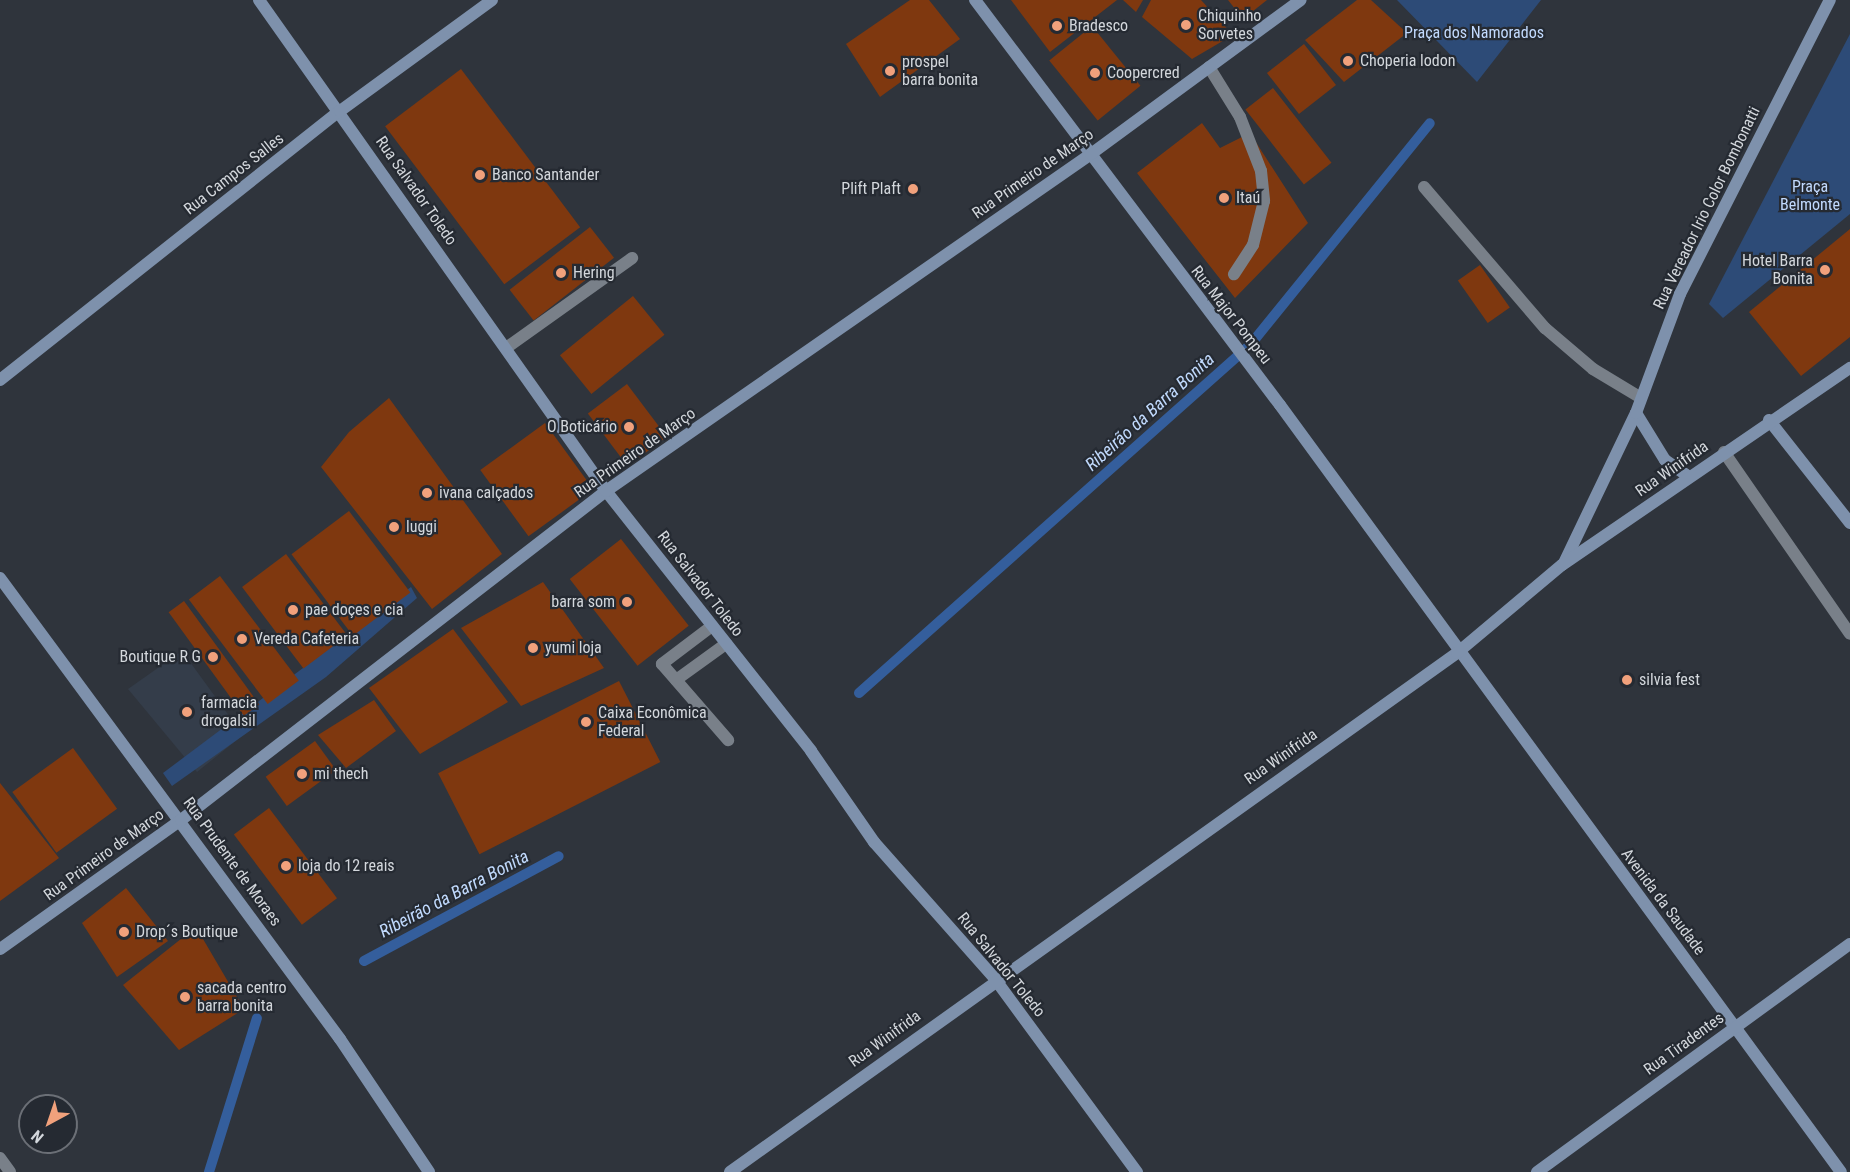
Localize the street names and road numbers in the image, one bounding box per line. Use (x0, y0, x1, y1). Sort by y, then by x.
street label: Rua Vereador Irio Color Bombonatti (1649, 104, 1765, 312)
street label: Rua Primeiro de Março (969, 125, 1097, 223)
street label: Rua Campos Salles (180, 129, 288, 219)
street label: Rua Salvador Toledo (371, 133, 461, 249)
street label: Rua Major Pompeu (1187, 262, 1275, 368)
street label: Rua Primeiro de Março (571, 404, 699, 502)
street label: Rua Winifrida (1632, 437, 1712, 501)
street label: Rua Salvador Toledo (653, 527, 747, 641)
street label: Rua Winifrida (1241, 725, 1321, 789)
street label: Rua Prudente de Moraes (179, 794, 285, 930)
street label: Rua Primeiro de Março (40, 805, 168, 905)
street label: Avenida da Saudade (1617, 845, 1709, 959)
street label: Rua Salvador Toledo (953, 909, 1049, 1021)
street label: Rua Winifrida (845, 1007, 925, 1071)
street label: Rua Tiradentes (1640, 1008, 1728, 1080)

